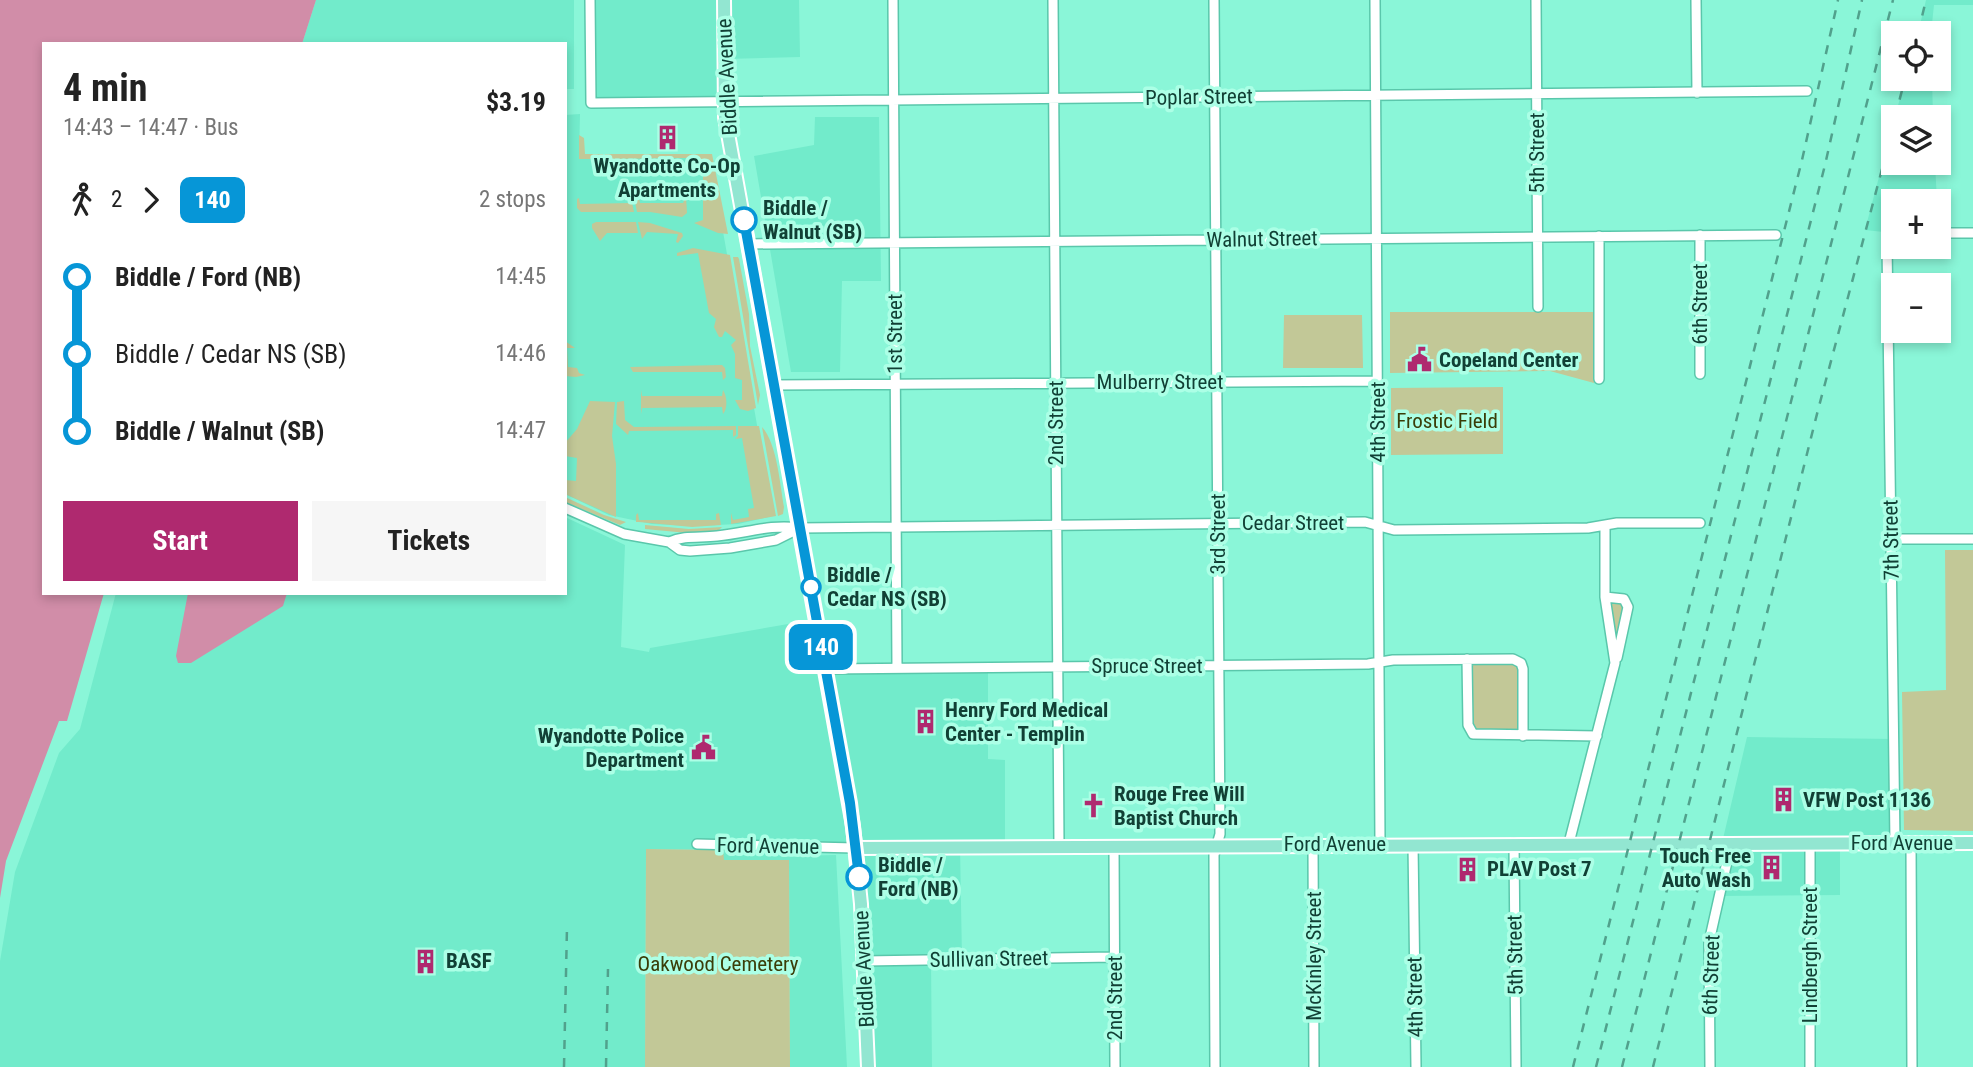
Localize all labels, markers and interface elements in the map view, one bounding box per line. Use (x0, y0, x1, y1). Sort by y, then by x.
street label: Biddle Avenue (712, 18, 742, 136)
map controls (1881, 21, 1951, 343)
button: locate (1881, 21, 1951, 91)
text: 4 min (63, 66, 147, 110)
street label: Poplar Street (1145, 84, 1253, 110)
text: $3.19 (486, 87, 546, 117)
button: layers (1881, 105, 1951, 175)
street label: 5th Street (1525, 113, 1549, 193)
text: 14:43 – 14:47 · Bus (63, 114, 239, 141)
building icon: Wyandotte Co-Op Apartments (653, 123, 681, 151)
place label: Wyandotte Co-Op Apartments (594, 154, 740, 202)
icon: walk (63, 181, 101, 219)
icon: forward (132, 181, 170, 219)
text: 2 (111, 186, 122, 213)
text: 140 (194, 186, 231, 214)
text: 2 stops (479, 186, 546, 213)
button: + (1881, 189, 1951, 259)
place label: Biddle / Walnut (SB) (763, 196, 862, 244)
marker: Biddle / Walnut (SB) (731, 207, 757, 233)
street label: Walnut Street (1206, 226, 1318, 252)
text: Biddle / Ford (NB) (115, 262, 301, 292)
text: 14:45 (495, 263, 546, 290)
street label: 6th Street (1688, 264, 1712, 344)
button: − (1881, 273, 1951, 343)
street label: 1st Street (883, 294, 907, 374)
text: Biddle / Cedar NS (SB) (115, 339, 347, 369)
text: 14:46 (495, 340, 546, 367)
public building icon: Copeland Center (1405, 346, 1433, 374)
place label: Copeland Center (1439, 348, 1578, 372)
street label: Mulberry Street (1097, 370, 1223, 394)
street label: 2nd Street (1044, 381, 1068, 465)
street label: 4th Street (1366, 382, 1390, 462)
park label: Frostic Field (1396, 409, 1498, 433)
text: Biddle / Walnut (SB) (115, 416, 324, 446)
text: 14:47 (495, 417, 546, 444)
street label: 3rd Street (1206, 493, 1230, 575)
street label: 7th Street (1878, 499, 1904, 581)
button: Start (63, 501, 298, 581)
button: Tickets (312, 501, 546, 581)
street label: Cedar Street (1242, 511, 1344, 535)
place label: Biddle / Cedar NS (SB) (827, 563, 947, 611)
marker: Biddle / Cedar NS (SB) (801, 577, 821, 597)
line badge: 140 (781, 624, 861, 670)
text: 140 (803, 633, 839, 661)
street label: Spruce Street (1091, 654, 1203, 678)
place label: Henry Ford Medical Center - Templin (945, 698, 1108, 746)
building icon: Henry Ford Medical Center - Templin (911, 708, 939, 736)
place label: Wyandotte Police Department (538, 724, 684, 772)
public building icon: Wyandotte Police Department (690, 734, 718, 762)
place label: Rouge Free Will Baptist Church (1114, 782, 1245, 830)
building icon: VFW Post 1136 (1769, 786, 1797, 814)
place label: VFW Post 1136 (1803, 788, 1931, 812)
church icon: Rouge Free Will Baptist Church (1080, 792, 1108, 820)
street label: Ford Avenue (1851, 831, 1953, 855)
street label: Ford Avenue (1284, 832, 1386, 856)
street label: Ford Avenue (717, 833, 820, 859)
place label: Touch Free Auto Wash (1660, 844, 1751, 892)
place label: Biddle / Ford (NB) (878, 853, 958, 901)
building icon: Touch Free Auto Wash (1757, 854, 1785, 882)
building icon: PLAV Post 7 (1453, 855, 1481, 883)
place label: PLAV Post 7 (1487, 857, 1592, 881)
marker: Biddle / Ford (NB) (846, 864, 872, 890)
street label: Lindbergh Street (1798, 887, 1822, 1023)
street label: McKinley Street (1302, 891, 1326, 1021)
street label: Biddle Avenue (849, 910, 879, 1028)
street label: 5th Street (1502, 914, 1528, 996)
street label: 6th Street (1698, 934, 1724, 1016)
street label: Sullivan Street (930, 946, 1048, 972)
building icon: BASF (412, 947, 440, 975)
place label: BASF (446, 949, 492, 973)
park label: Oakwood Cemetery (638, 952, 799, 976)
street label: 2nd Street (1103, 956, 1127, 1040)
street label: 4th Street (1402, 956, 1428, 1038)

